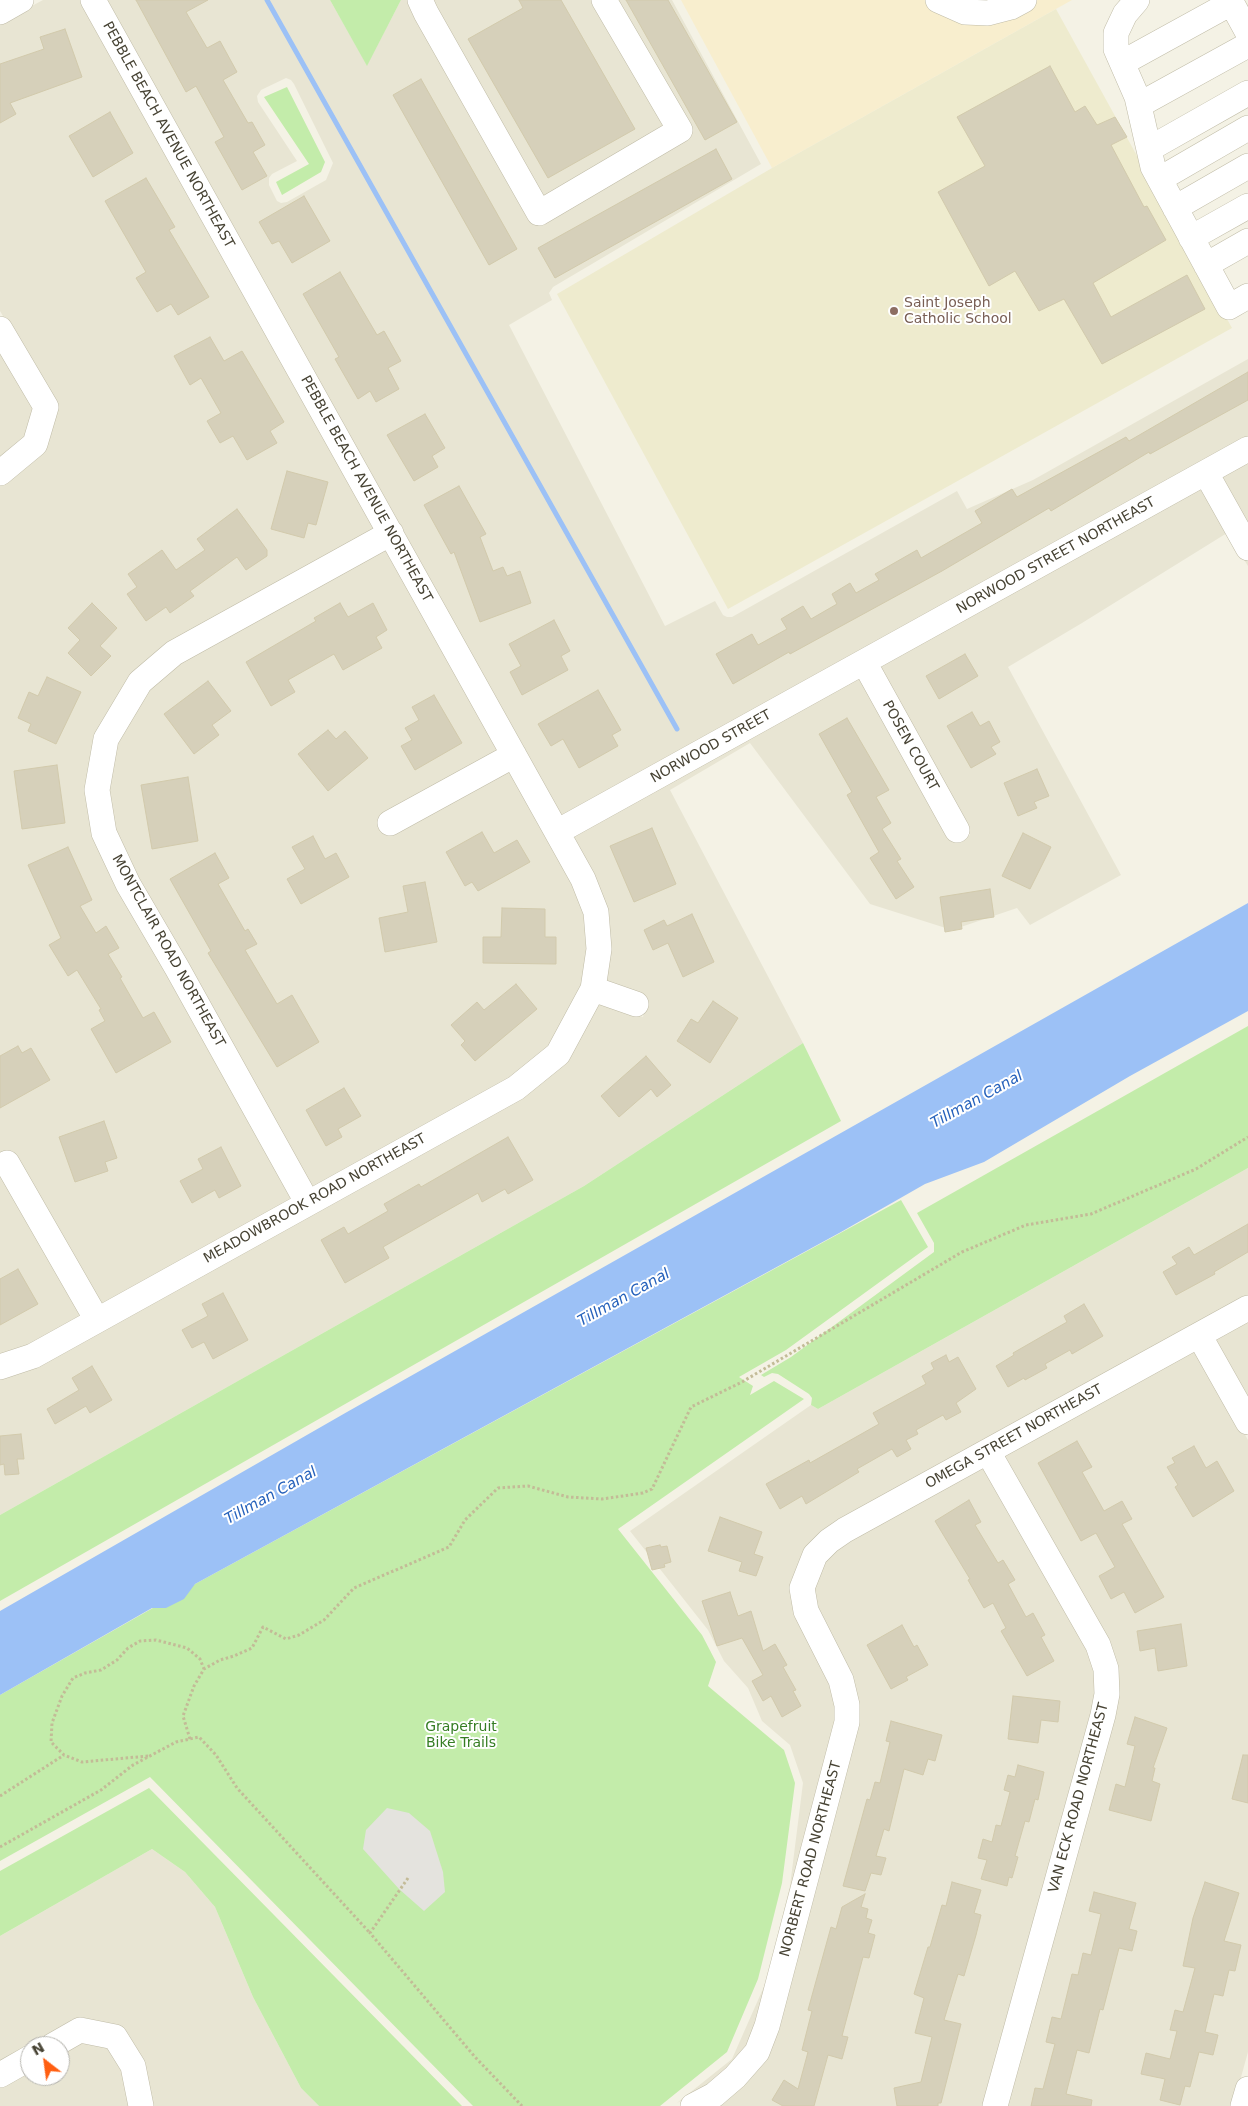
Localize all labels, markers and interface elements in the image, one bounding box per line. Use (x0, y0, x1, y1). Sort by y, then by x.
street label: PEBBLE BEACH AVENUE NORTHEAST (99, 19, 237, 251)
place label: Saint Joseph Catholic School (904, 295, 1012, 328)
marker: Saint Joseph Catholic School (888, 305, 900, 317)
street label: PEBBLE BEACH AVENUE NORTHEAST (297, 373, 435, 605)
street label: NORWOOD STREET NORTHEAST (954, 494, 1158, 618)
street label: POSEN COURT (878, 698, 942, 794)
street label: NORWOOD STREET (648, 707, 774, 787)
street label: MONTCLAIR ROAD NORTHEAST (108, 852, 228, 1050)
water label: Tillman Canal (928, 1067, 1026, 1133)
street label: MEADOWBROOK ROAD NORTHEAST (201, 1131, 429, 1267)
water label: Tillman Canal (575, 1265, 673, 1331)
street label: OMEGA STREET NORTHEAST (923, 1381, 1105, 1493)
water label: Tillman Canal (222, 1463, 320, 1529)
street label: VAN ECK ROAD NORTHEAST (1046, 1701, 1112, 1895)
park label: Grapefruit Bike Trails (425, 1719, 497, 1751)
street label: NORBERT ROAD NORTHEAST (777, 1759, 845, 1959)
north arrow (20, 2036, 70, 2086)
text: N (29, 2039, 47, 2059)

